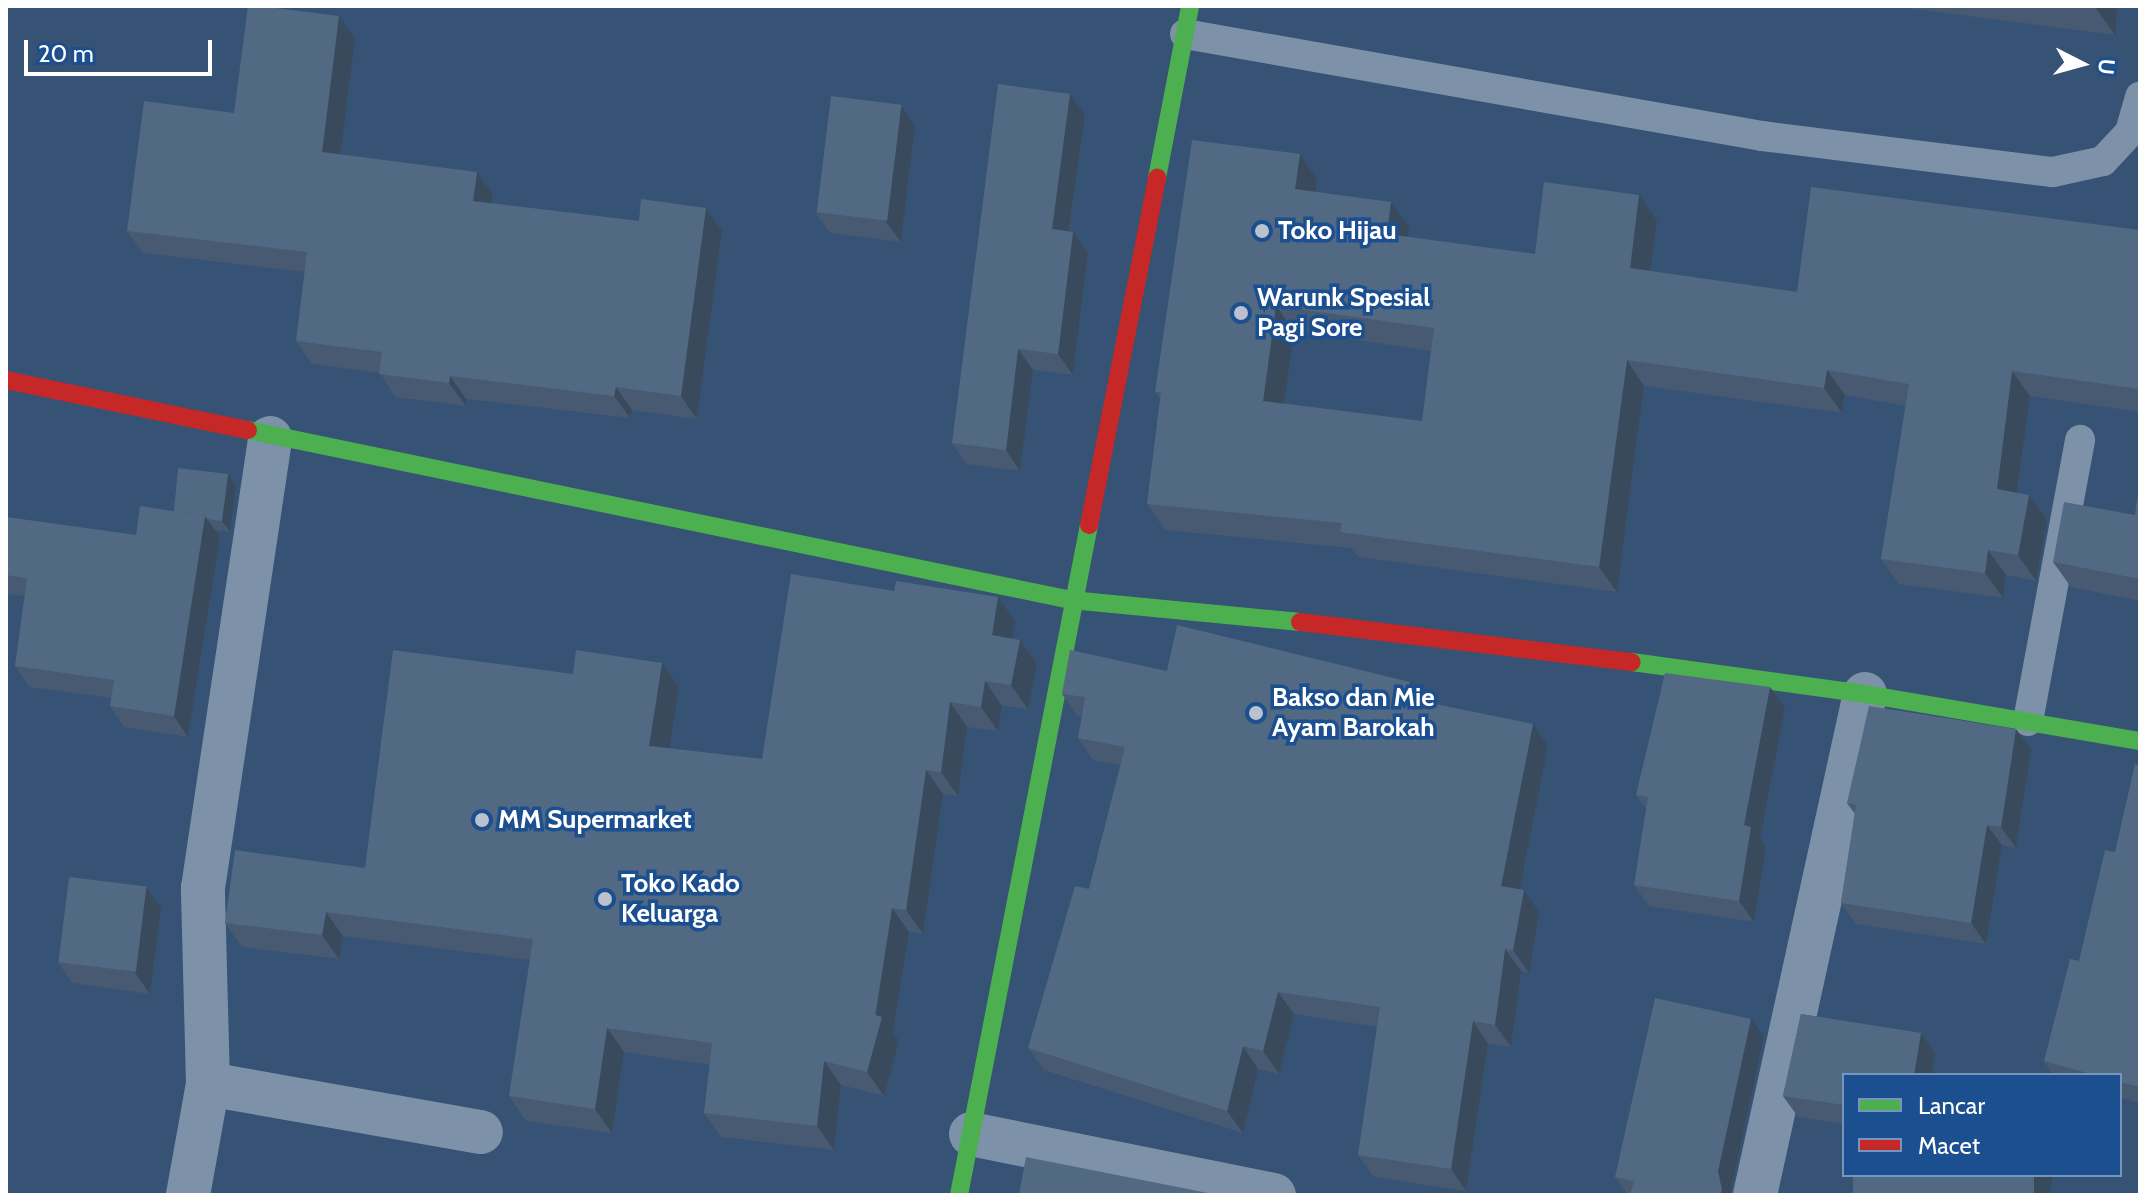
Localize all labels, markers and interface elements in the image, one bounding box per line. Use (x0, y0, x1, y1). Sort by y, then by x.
scale bar (28, 24, 216, 74)
north arrow (2042, 24, 2122, 104)
text: 20 m (38, 39, 94, 68)
text: U (2092, 57, 2121, 76)
place label: Toko Hijau (1278, 215, 1396, 247)
marker: Toko Hijau (1253, 222, 1271, 240)
place label: Warunk Spesial Pagi Sore (1257, 282, 1430, 344)
marker: Warunk Spesial Pagi Sore (1232, 304, 1250, 322)
place label: Bakso dan Mie Ayam Barokah (1272, 682, 1435, 744)
marker: Bakso dan Mie Ayam Barokah (1247, 704, 1265, 722)
place label: MM Supermarket (498, 804, 692, 836)
marker: MM Supermarket (473, 811, 491, 829)
place label: Toko Kado Keluarga (621, 868, 740, 930)
marker: Toko Kado Keluarga (596, 890, 614, 908)
legend (1842, 1073, 2122, 1177)
text: Lancar (1918, 1091, 1985, 1120)
text: Macet (1918, 1131, 1980, 1160)

